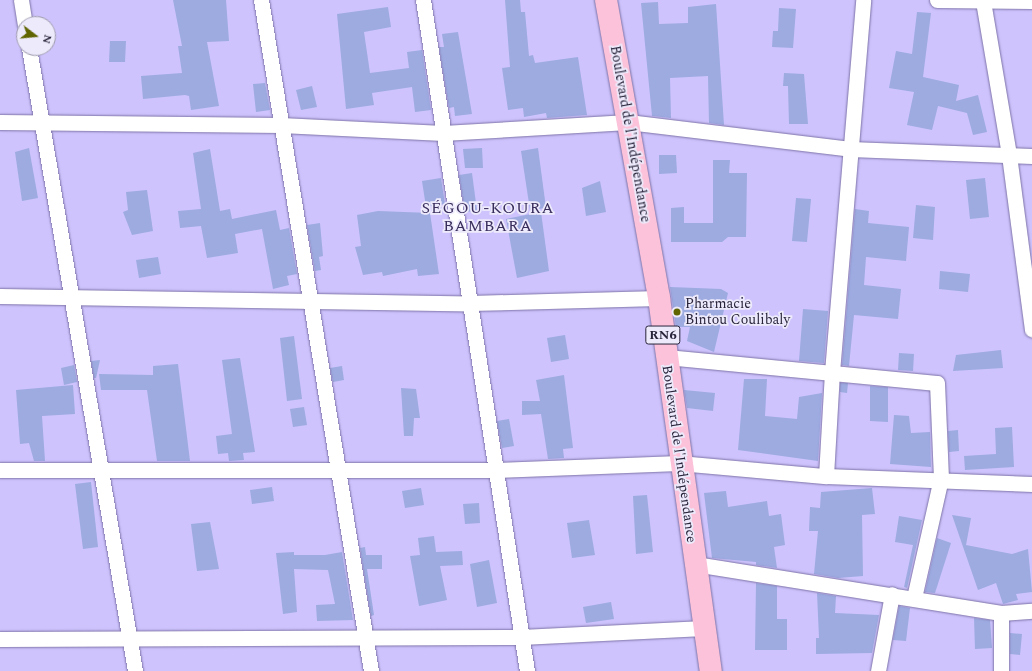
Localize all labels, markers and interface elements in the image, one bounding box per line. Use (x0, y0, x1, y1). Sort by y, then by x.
north arrow (16, 16, 56, 56)
text: N (38, 33, 56, 46)
street label: Boulevard de l'Indépendance (606, 44, 654, 224)
district label: SÉGOU-KOURA BAMBARA (422, 198, 554, 236)
place label: Pharmacie Bintou Coulibaly (685, 296, 790, 328)
marker: Pharmacie Bintou Coulibaly (672, 307, 682, 317)
road number: RN6 (645, 324, 681, 346)
street label: Boulevard de l'Indépendance (658, 364, 700, 544)

